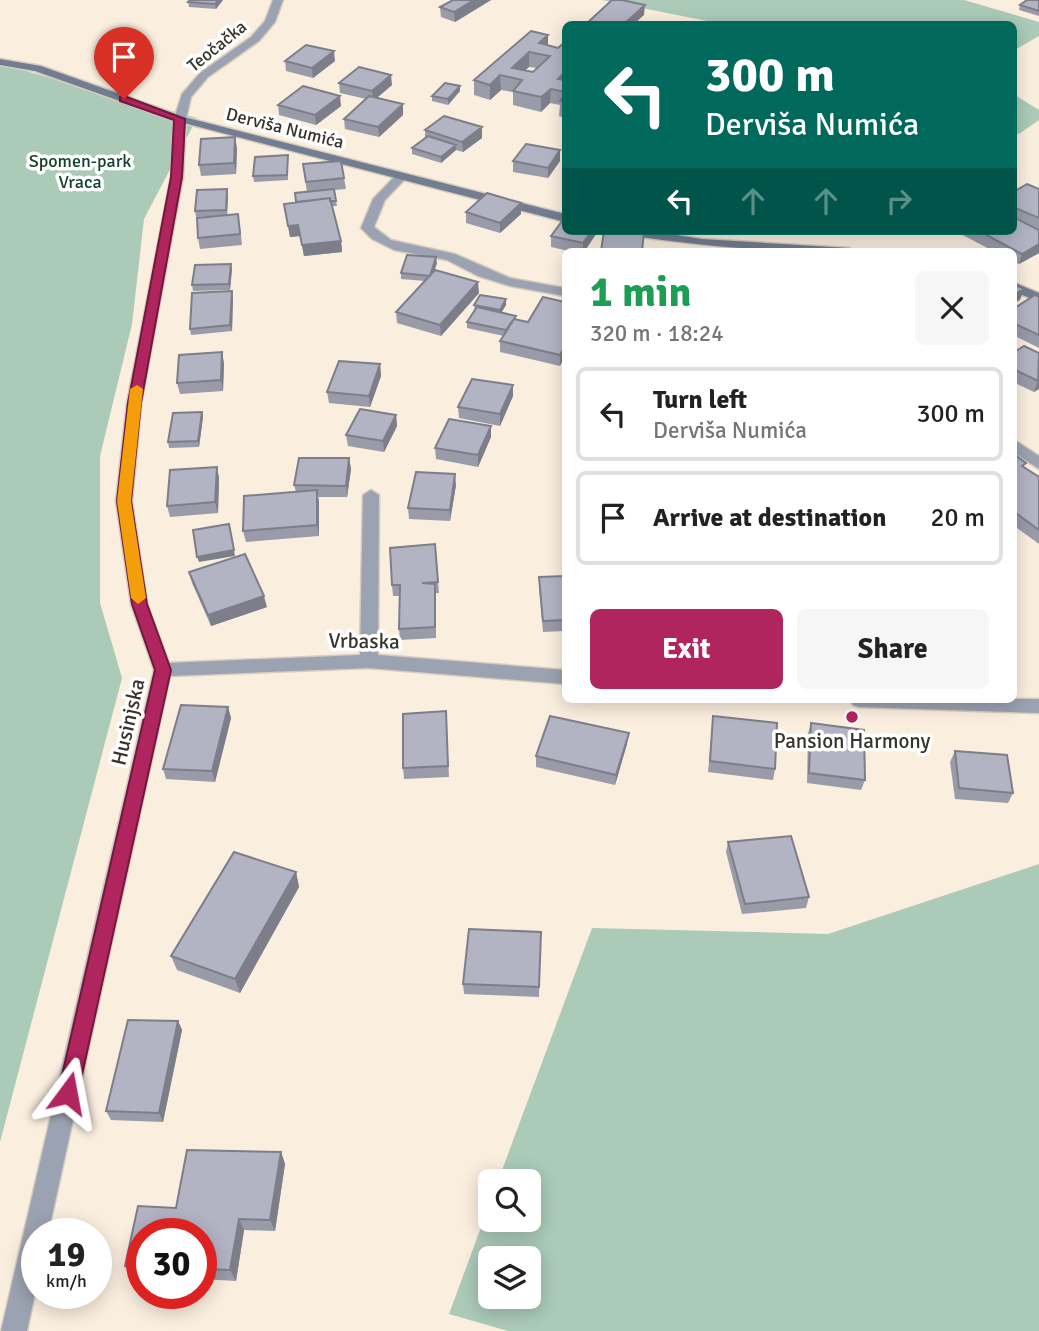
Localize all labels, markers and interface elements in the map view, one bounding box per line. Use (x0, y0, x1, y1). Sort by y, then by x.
street label: Teočačka (183, 15, 251, 77)
pin (94, 27, 154, 99)
icon: arrive (105, 38, 143, 76)
text: 300 m (705, 45, 835, 105)
icon: left (590, 49, 681, 140)
street label: Derviša Numića (224, 103, 346, 153)
text: Derviša Numića (705, 105, 919, 144)
park label: Spomen-park Vraca (29, 150, 131, 193)
icon: left (661, 182, 699, 220)
icon: ahead (734, 182, 772, 220)
icon: ahead (807, 182, 845, 220)
icon: right (880, 182, 918, 220)
text: 1 min (590, 267, 691, 318)
button: close (915, 271, 989, 345)
text: 320 m · 18:24 (590, 319, 724, 348)
text: Turn left (653, 384, 747, 416)
icon: left (594, 395, 632, 433)
text: 300 m (916, 398, 985, 430)
text: Derviša Numića (653, 416, 807, 445)
icon: arrive (594, 499, 632, 537)
text: Arrive at destination (653, 502, 886, 534)
text: 20 m (930, 502, 985, 534)
button: Exit (590, 609, 783, 689)
button: Share (797, 609, 989, 689)
street label: Vrbaska (328, 627, 400, 655)
street label: Husinjska (105, 676, 151, 768)
marker: Pansion Harmony (844, 709, 860, 725)
place label: Pansion Harmony (774, 728, 930, 754)
position arrow (31, 1056, 105, 1130)
map controls (478, 1169, 541, 1309)
button: search (478, 1169, 541, 1232)
speed limit sign: 30 (126, 1218, 217, 1309)
text: 19 (48, 1233, 85, 1276)
button: layers (478, 1246, 541, 1309)
text: km/h (46, 1270, 87, 1292)

